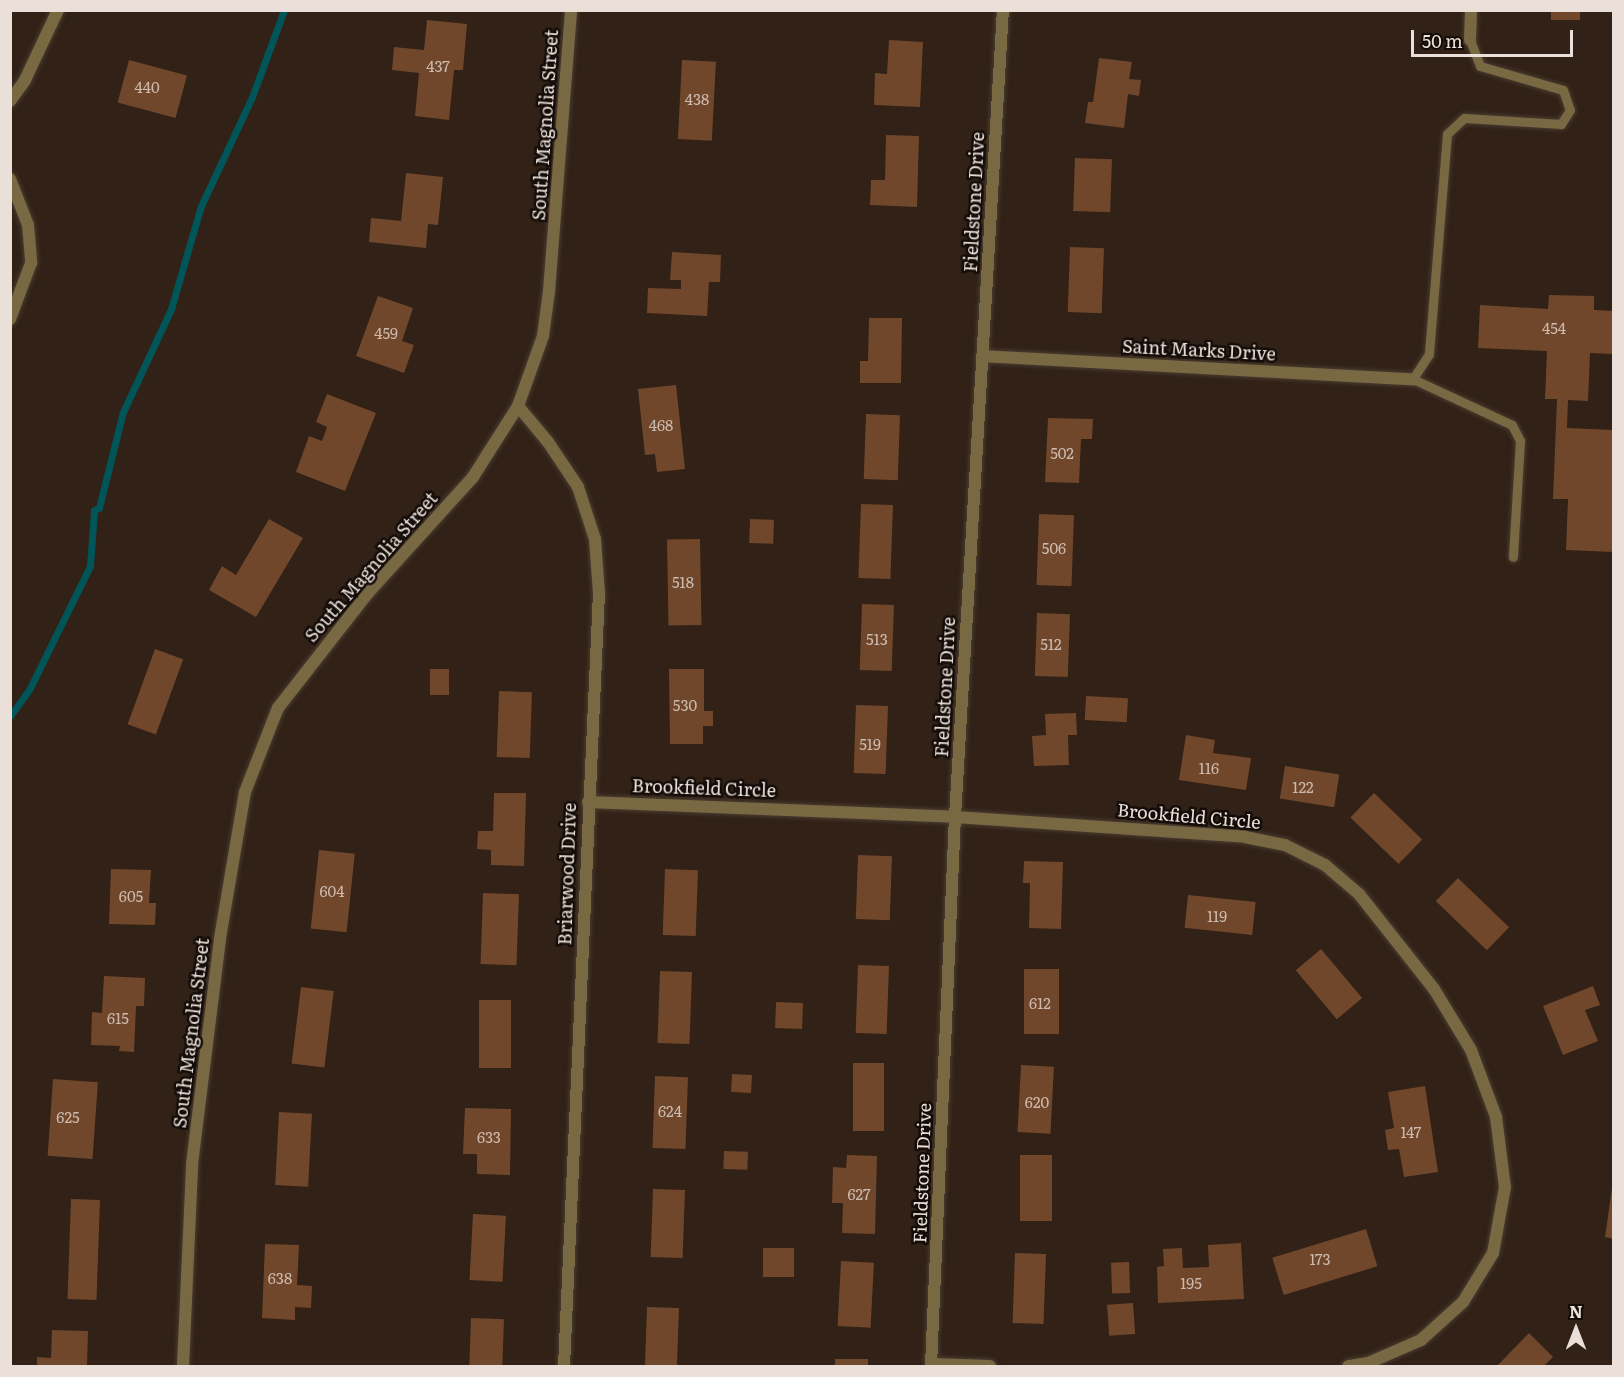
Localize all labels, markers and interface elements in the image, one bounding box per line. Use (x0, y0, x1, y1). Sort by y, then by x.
scale bar (1414, 18, 1576, 56)
text: 50 m (1422, 27, 1463, 54)
street label: South Magnolia Street (528, 29, 562, 221)
house number: 437 (426, 57, 450, 75)
house number: 440 (134, 78, 160, 96)
house number: 438 (685, 90, 709, 108)
street label: Fieldstone Drive (960, 131, 988, 273)
house number: 454 (1542, 319, 1566, 337)
house number: 459 (374, 324, 398, 342)
street label: Saint Marks Drive (1122, 335, 1276, 365)
house number: 468 (649, 416, 673, 434)
house number: 502 (1050, 444, 1074, 462)
street label: South Magnolia Street (300, 488, 442, 646)
house number: 506 (1042, 539, 1066, 557)
house number: 518 (672, 573, 694, 591)
street label: Fieldstone Drive (931, 616, 959, 758)
house number: 513 (866, 630, 888, 648)
house number: 512 (1040, 635, 1062, 653)
house number: 530 (673, 696, 697, 714)
house number: 519 (859, 735, 881, 753)
house number: 116 (1199, 759, 1219, 777)
street label: Brookfield Circle (632, 775, 776, 801)
house number: 122 (1292, 778, 1314, 796)
street label: Brookfield Circle (1116, 799, 1262, 833)
street label: Briarwood Drive (554, 802, 580, 946)
house number: 604 (320, 882, 344, 900)
house number: 605 (119, 887, 143, 905)
house number: 119 (1207, 907, 1227, 925)
street label: South Magnolia Street (169, 937, 213, 1129)
house number: 612 (1029, 994, 1051, 1012)
house number: 615 (107, 1009, 129, 1027)
house number: 620 (1025, 1093, 1049, 1111)
house number: 624 (658, 1102, 682, 1120)
street label: Fieldstone Drive (909, 1102, 935, 1244)
house number: 625 (56, 1108, 80, 1126)
house number: 147 (1401, 1123, 1421, 1141)
house number: 633 (477, 1128, 501, 1146)
house number: 627 (847, 1185, 871, 1203)
house number: 173 (1309, 1250, 1331, 1268)
house number: 638 (268, 1269, 292, 1287)
house number: 195 (1180, 1274, 1202, 1292)
north arrow (1546, 1299, 1606, 1359)
text: N (1569, 1299, 1583, 1323)

